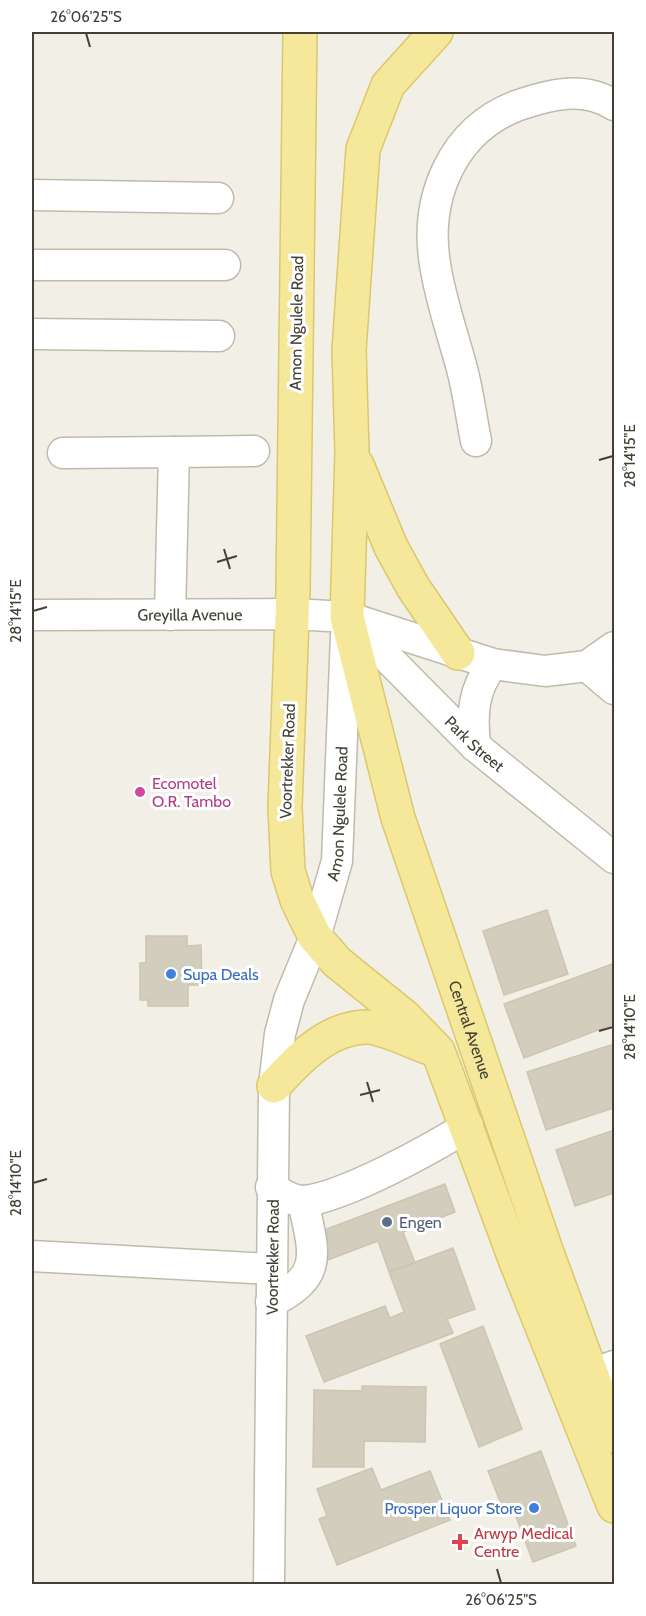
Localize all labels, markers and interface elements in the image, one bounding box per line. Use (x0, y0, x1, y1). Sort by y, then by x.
text: 26°06'25"S (50, 8, 122, 26)
street label: Amon Ngulele Road (286, 256, 307, 391)
text: 28°14'15"E (621, 424, 639, 488)
text: 28°14'15"E (7, 579, 25, 643)
street label: Greyilla Avenue (138, 605, 242, 625)
street label: Voortrekker Road (276, 703, 299, 819)
street label: Park Street (441, 712, 508, 776)
street label: Amon Ngulele Road (323, 746, 352, 883)
place label: Ecomotel O.R. Tambo (152, 774, 231, 811)
marker: Ecomotel O.R. Tambo (133, 785, 147, 799)
place label: Supa Deals (183, 965, 259, 984)
marker: Supa Deals (164, 967, 178, 981)
street label: Central Avenue (444, 978, 496, 1082)
text: 28°14'10"E (621, 994, 639, 1060)
text: 28°14'10"E (7, 1150, 25, 1216)
street label: Voortrekker Road (263, 1199, 283, 1315)
place label: Engen (399, 1213, 442, 1232)
marker: Engen (380, 1215, 394, 1229)
place label: Prosper Liquor Store (385, 1499, 522, 1518)
marker: Prosper Liquor Store (527, 1501, 541, 1515)
place label: Arwyp Medical Centre (474, 1524, 573, 1561)
marker: Arwyp Medical Centre (451, 1533, 469, 1551)
text: 26°06'25"S (465, 1591, 537, 1609)

